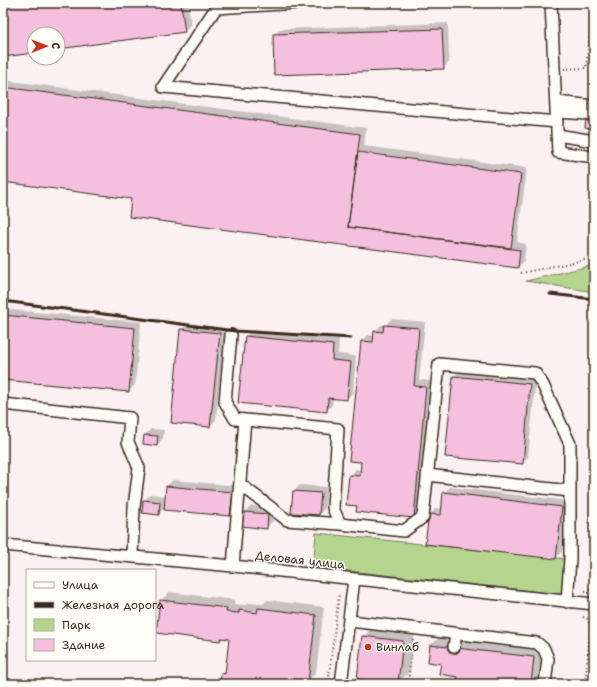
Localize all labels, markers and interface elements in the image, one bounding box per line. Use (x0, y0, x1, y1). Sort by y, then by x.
north arrow (26, 26, 66, 66)
text: С (48, 42, 63, 50)
street label: Деловая улица (254, 547, 346, 573)
legend (26, 569, 156, 661)
text: Улица (62, 577, 99, 593)
text: Железная дорога (62, 597, 165, 613)
text: Парк (62, 617, 91, 633)
text: Здание (62, 637, 106, 653)
place label: Винлаб (376, 639, 419, 655)
marker: Винлаб (363, 642, 373, 652)

